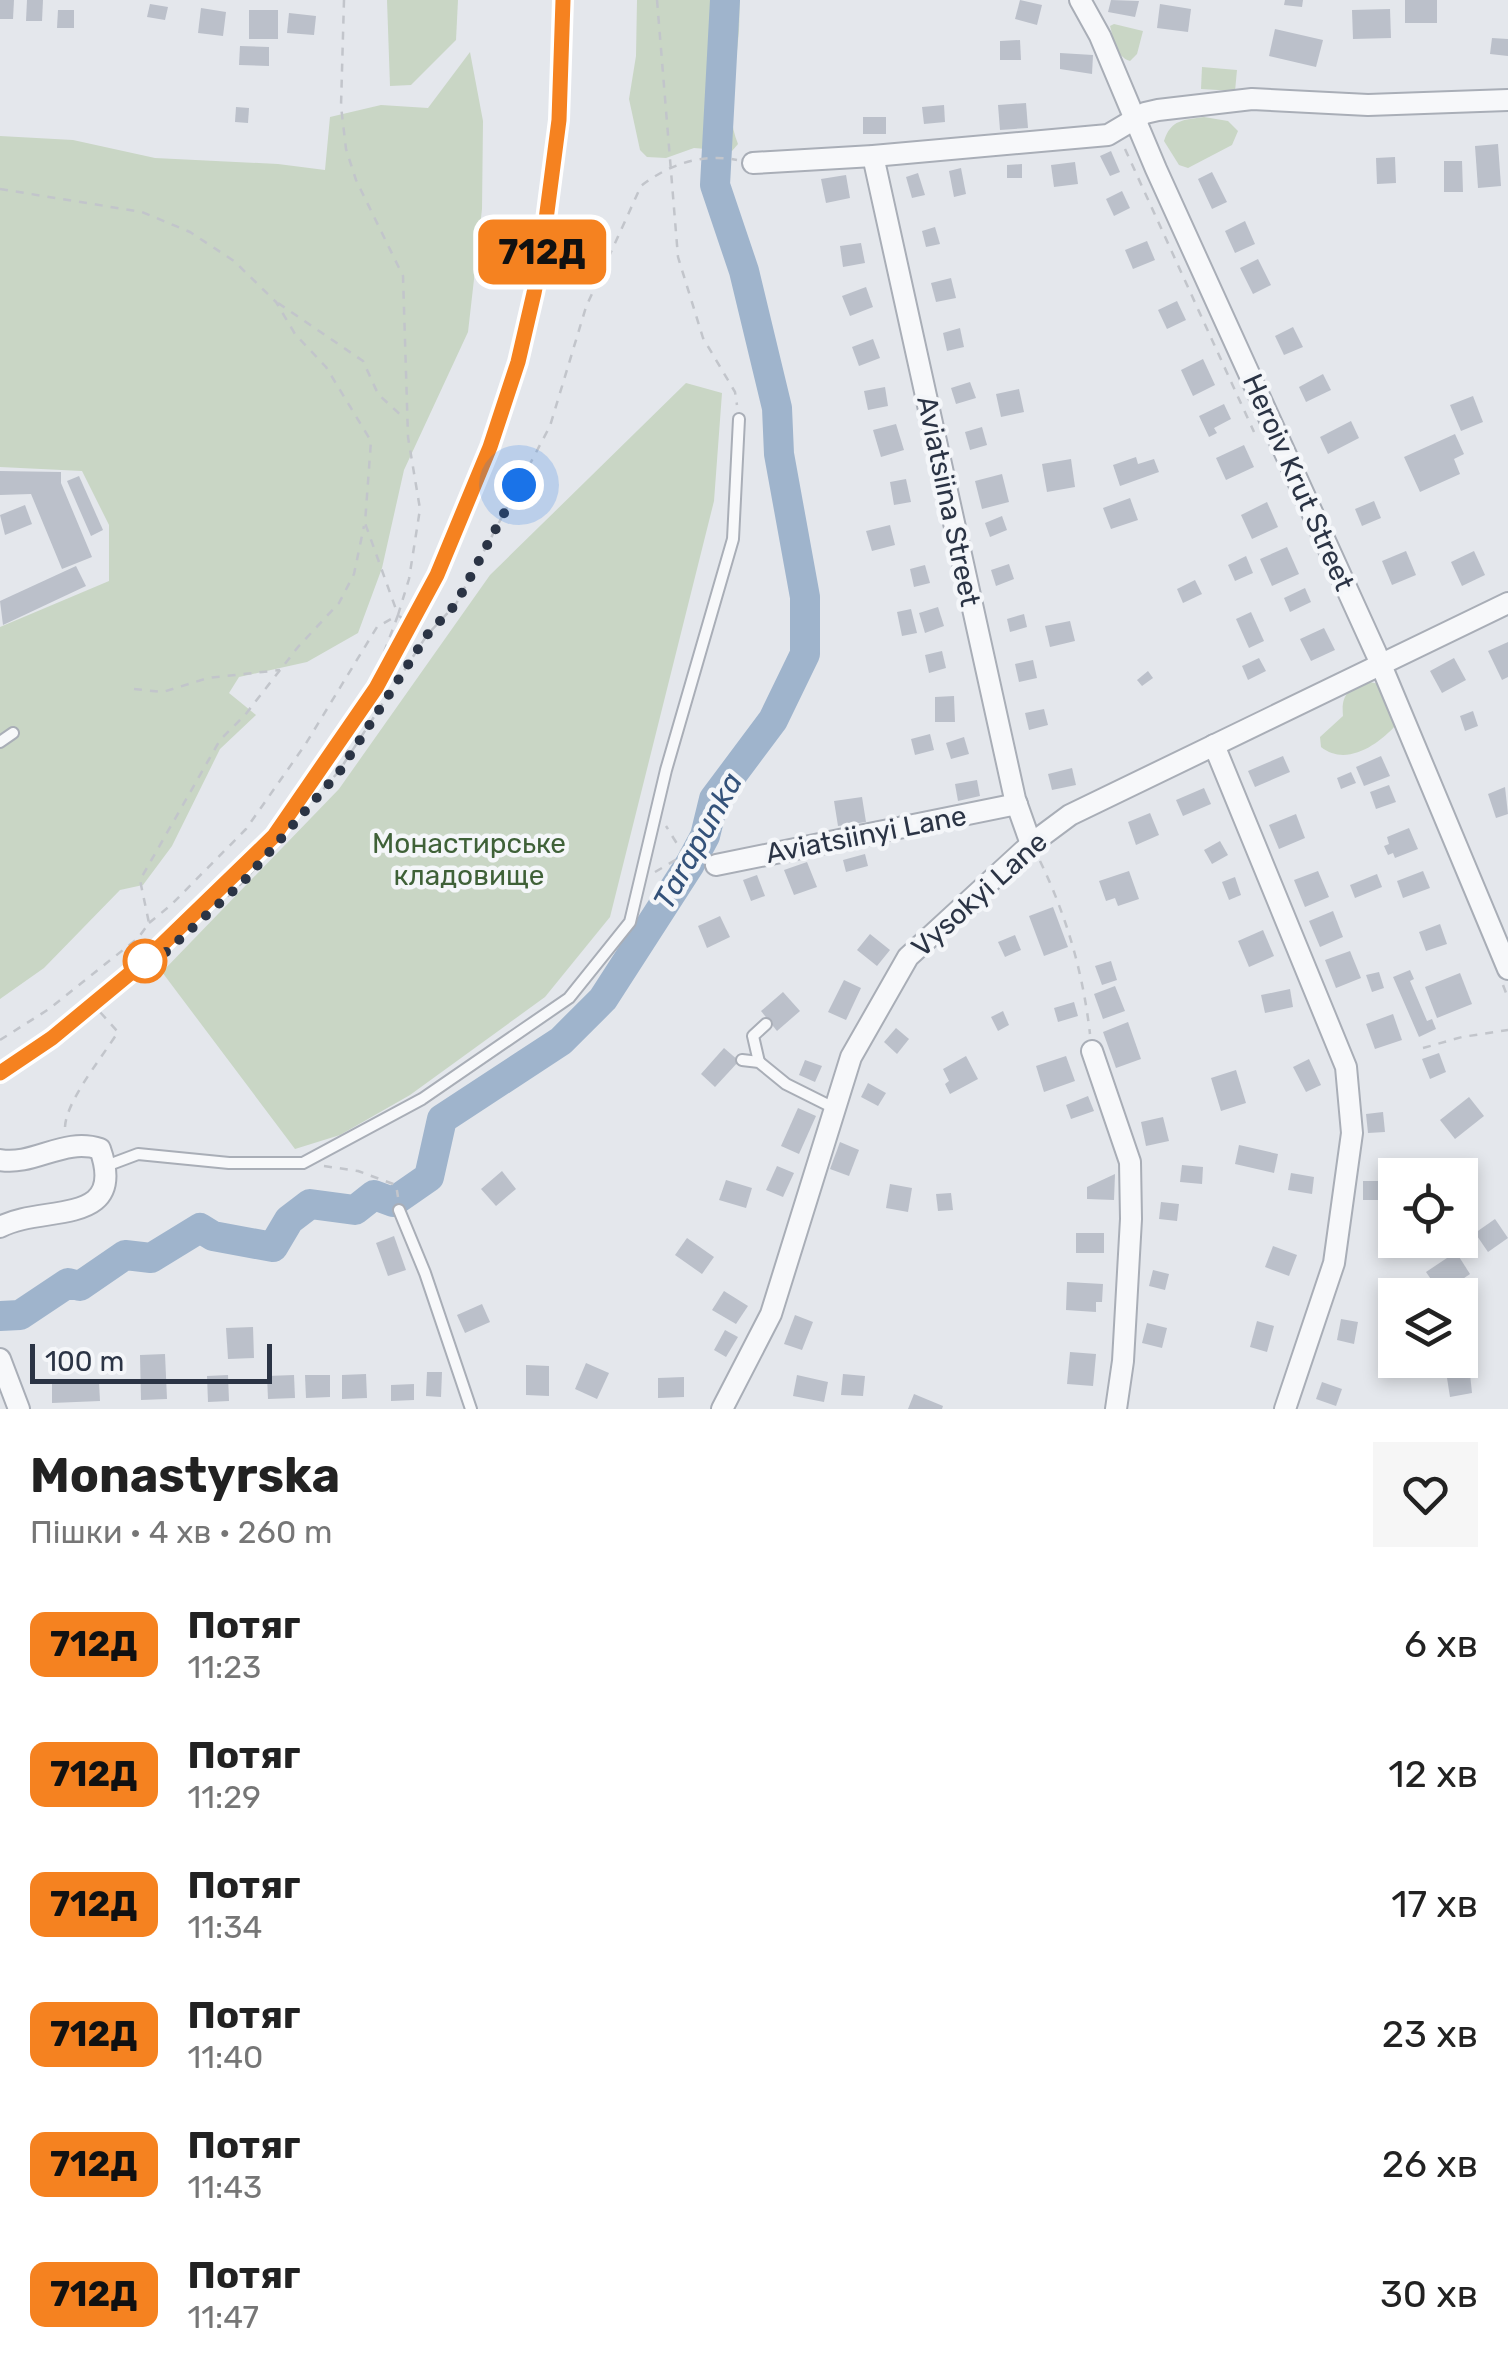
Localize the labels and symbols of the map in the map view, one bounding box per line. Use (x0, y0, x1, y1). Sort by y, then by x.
line badge: 712Д (472, 220, 612, 284)
street label: Heroiv Krut Street (1236, 369, 1361, 596)
street label: Aviatsiina Street (910, 393, 987, 609)
your location (494, 460, 544, 510)
water label: Tarapunka (646, 766, 750, 916)
street label: Aviatsiinyi Lane (763, 799, 969, 870)
street label: Vysokyi Lane (905, 825, 1054, 964)
park label: Монастирське кладовище (372, 827, 566, 892)
unlabelled marker (124, 940, 166, 982)
scale bar (30, 1339, 272, 1384)

